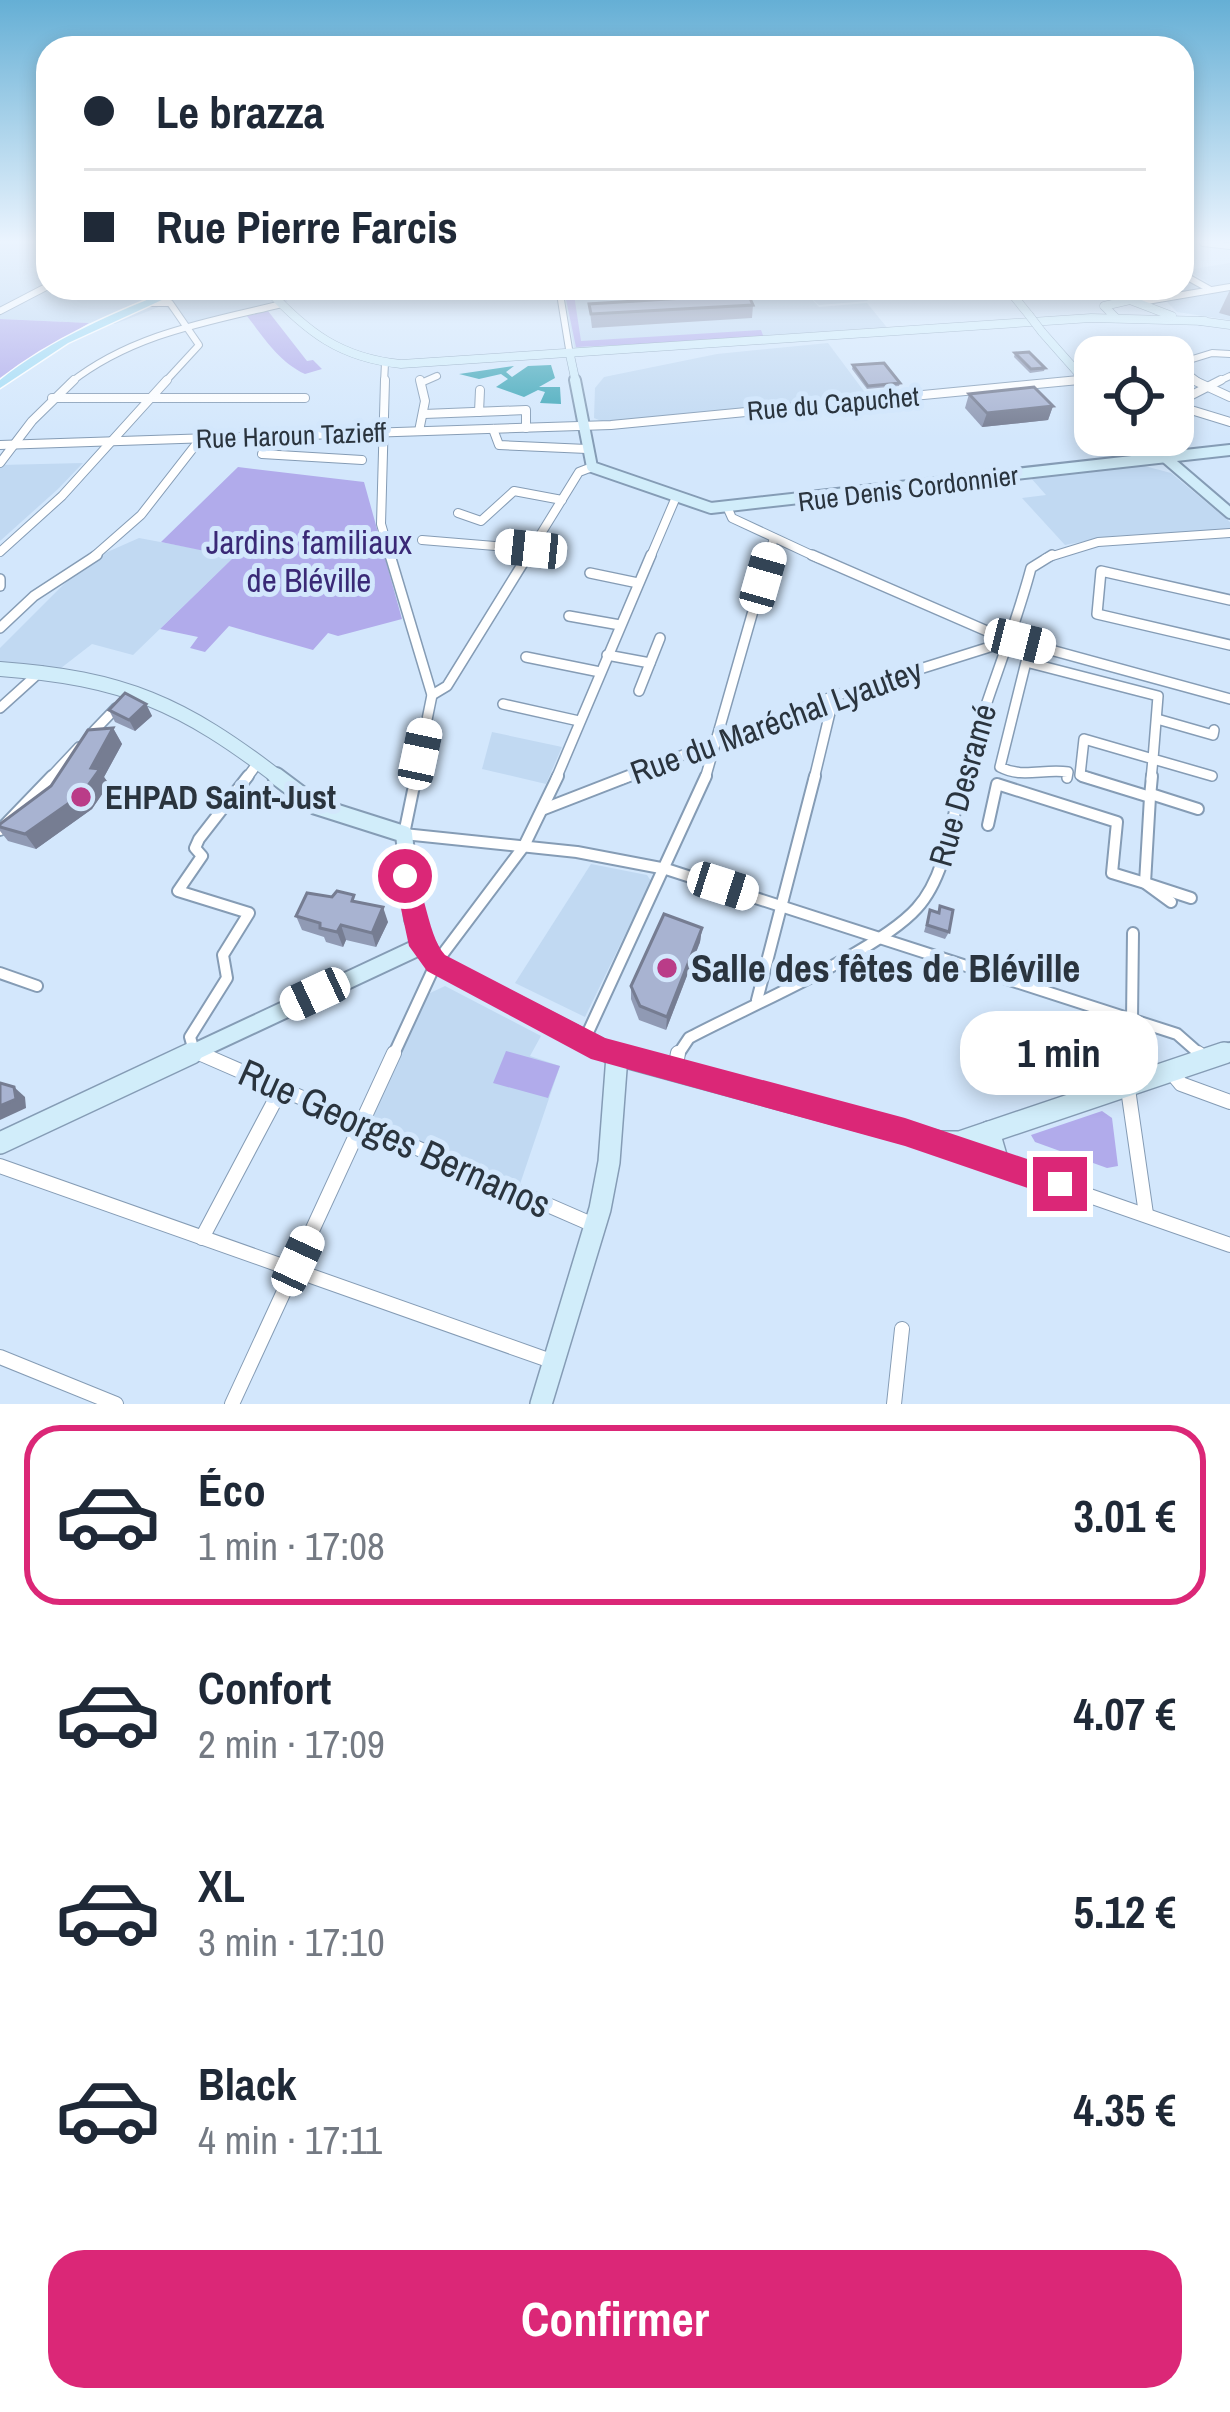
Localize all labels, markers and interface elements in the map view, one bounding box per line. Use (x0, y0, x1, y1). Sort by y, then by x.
text: Le brazza (156, 81, 324, 142)
text: Rue Pierre Farcis (156, 196, 458, 257)
map controls (1074, 336, 1194, 456)
button: locate (1074, 336, 1194, 456)
street label: Rue du Capuchet (746, 378, 920, 428)
street label: Rue Haroun Tazieff (195, 414, 387, 456)
street label: Rue Denis Cordonnier (796, 457, 1021, 519)
park label: Jardins familiaux de Bléville (206, 520, 412, 602)
car (493, 527, 569, 571)
car (736, 538, 790, 618)
car (981, 615, 1059, 667)
street label: Rue du Maréchal Lyautey (624, 648, 928, 794)
street label: Rue Desramé (918, 699, 1006, 871)
car (395, 715, 445, 793)
place label: EHPAD Saint-Just (105, 775, 336, 819)
marker: EHPAD Saint-Just (68, 784, 94, 810)
route start (378, 849, 432, 903)
car (683, 858, 763, 914)
place label: Salle des fêtes de Bléville (691, 942, 1080, 994)
marker: Salle des fêtes de Bléville (654, 955, 680, 981)
car (275, 962, 355, 1026)
callout: 1 min (961, 1010, 1159, 1094)
text: 1 min (1017, 1027, 1101, 1079)
street label: Rue Georges Bernanos (231, 1046, 559, 1230)
route end (1033, 1157, 1087, 1211)
car (266, 1221, 330, 1301)
text: Éco (198, 1459, 266, 1520)
icon: car (54, 1461, 162, 1569)
text: 3.01 € (1073, 1485, 1176, 1546)
text: 1 min · 17:08 (198, 1520, 385, 1572)
text: Confort (198, 1657, 331, 1718)
icon: car (54, 1659, 162, 1767)
text: 4.07 € (1073, 1683, 1176, 1744)
text: 2 min · 17:09 (198, 1718, 385, 1770)
text: XL (198, 1855, 245, 1916)
icon: car (54, 1857, 162, 1965)
text: 5.12 € (1073, 1881, 1176, 1942)
text: 3 min · 17:10 (198, 1916, 385, 1968)
text: Black (198, 2053, 296, 2114)
icon: car (54, 2055, 162, 2163)
text: 4.35 € (1073, 2079, 1176, 2140)
text: 4 min · 17:11 (198, 2114, 382, 2166)
button: Confirmer (48, 2250, 1182, 2388)

